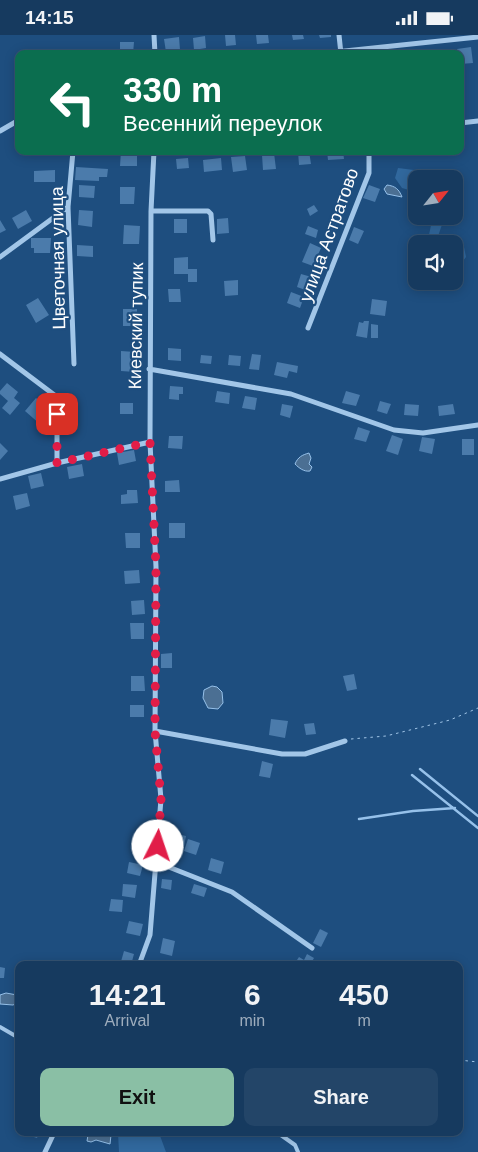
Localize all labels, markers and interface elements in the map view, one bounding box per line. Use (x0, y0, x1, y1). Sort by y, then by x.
text: 14:15 (25, 7, 74, 28)
icon: left (40, 70, 105, 135)
text: 330 m (123, 70, 222, 109)
text: Весенний переулок (123, 111, 322, 136)
street label: улица Астратово (296, 165, 362, 305)
north arrow (408, 170, 462, 225)
map controls (408, 170, 463, 290)
street label: Цветочная улица (47, 185, 69, 330)
button: sound (408, 235, 463, 290)
street label: Киевский тупик (125, 262, 147, 390)
pin (36, 393, 78, 435)
icon: arrive (43, 400, 71, 428)
position arrow (131, 819, 183, 871)
text: 14:21 (89, 978, 166, 1011)
text: 6 (244, 978, 261, 1011)
text: 450 (339, 978, 389, 1011)
text: Arrival (105, 1012, 150, 1029)
text: min (239, 1012, 265, 1029)
text: m (357, 1012, 371, 1029)
button: Exit (40, 1068, 234, 1126)
button: Share (244, 1068, 438, 1126)

